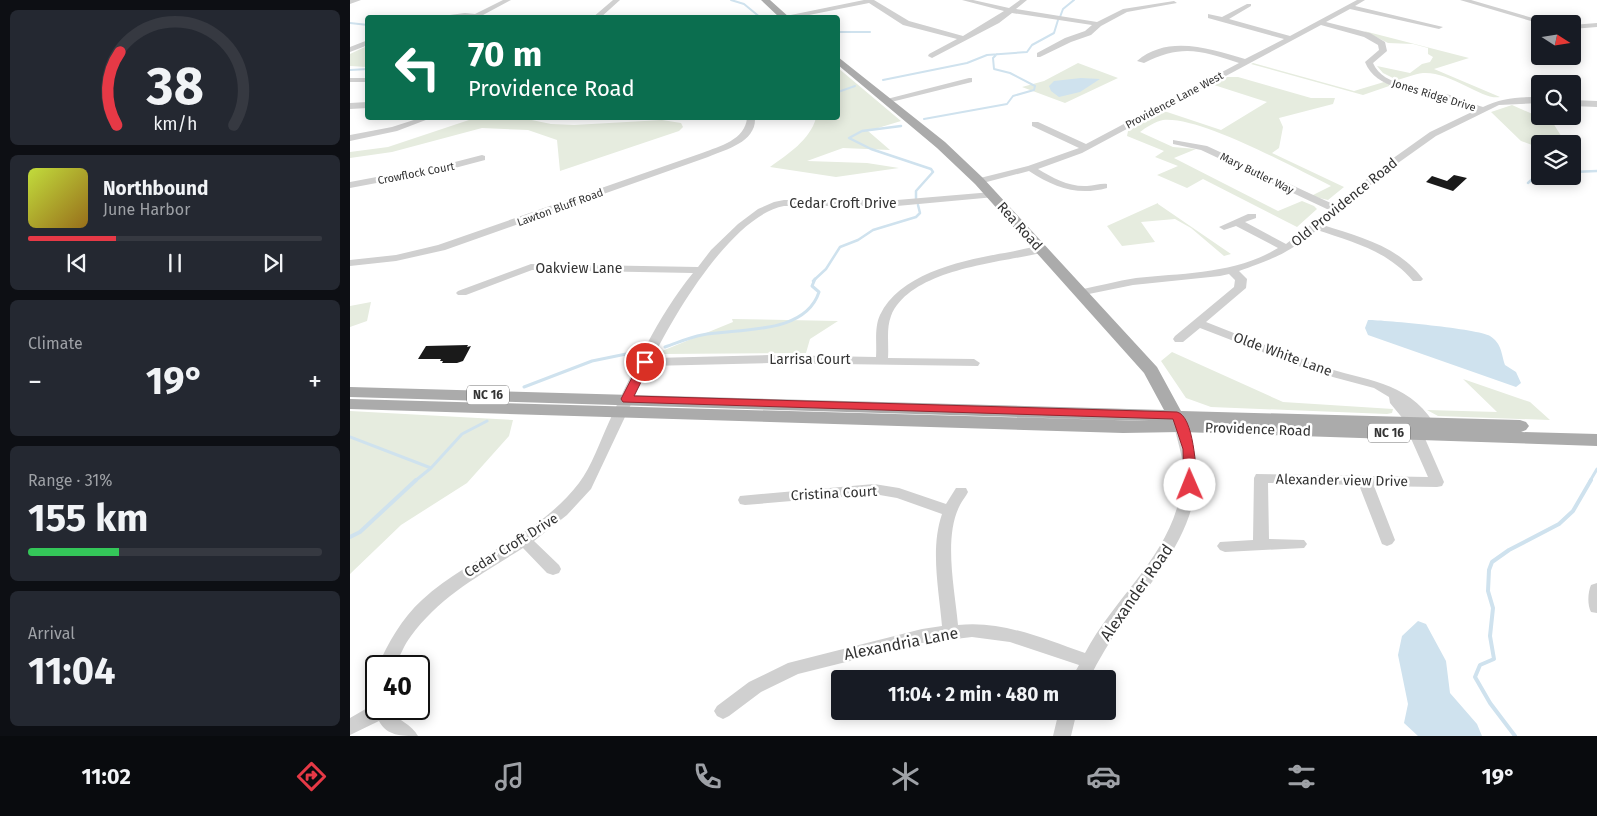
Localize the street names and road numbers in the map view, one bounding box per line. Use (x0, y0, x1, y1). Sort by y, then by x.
street label: Providence Lane West (1123, 69, 1225, 132)
street label: Jones Ridge Drive (1390, 77, 1477, 114)
street label: Mary Butler Way (1218, 150, 1296, 197)
street label: Old Providence Road (1288, 154, 1401, 250)
street label: Crowflock Court (377, 160, 456, 187)
street label: Lawton Bluff Road (515, 186, 605, 229)
street label: Cedar Croft Drive (789, 195, 897, 212)
street label: Rea Road (993, 199, 1046, 254)
street label: Oakview Lane (536, 260, 622, 277)
street label: Olde White Lane (1231, 329, 1334, 380)
street label: Larrisa Court (769, 351, 852, 368)
road number: NC 16 (467, 386, 509, 404)
street label: Providence Road (1205, 419, 1311, 440)
road number: NC 16 (1368, 423, 1410, 442)
street label: Alexander view Drive (1276, 471, 1408, 490)
street label: Cristina Court (790, 483, 879, 504)
street label: Cedar Croft Drive (461, 510, 561, 581)
street label: Alexander Road (1096, 540, 1177, 644)
street label: Alexandria Lane (842, 623, 960, 664)

